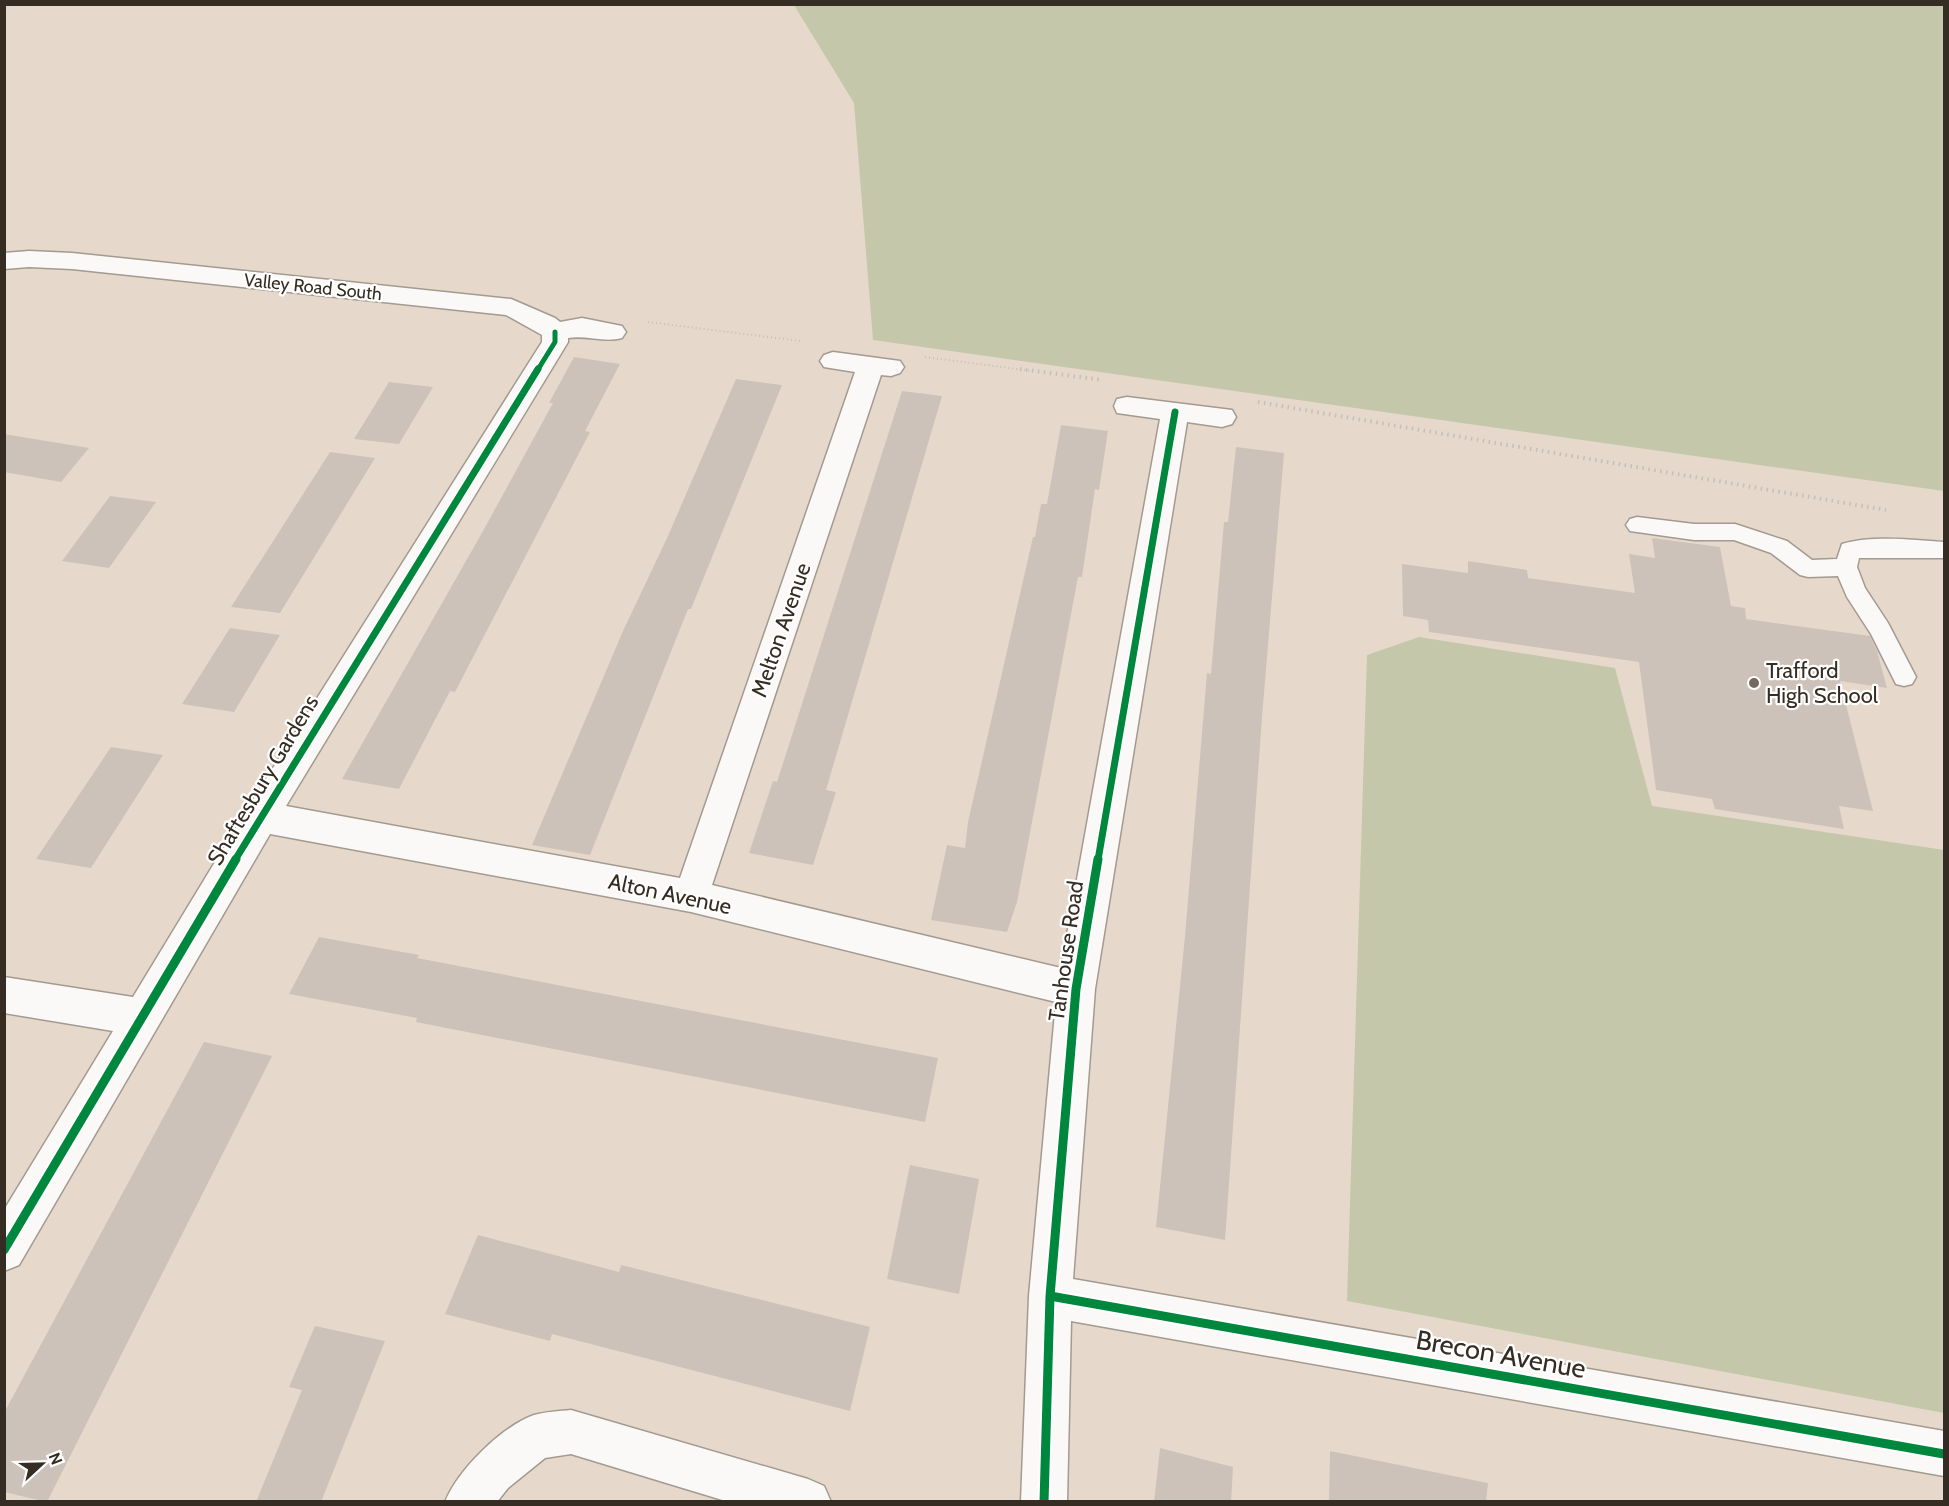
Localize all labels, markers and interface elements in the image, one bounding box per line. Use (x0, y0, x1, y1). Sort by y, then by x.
street label: Valley Road South (243, 269, 383, 305)
street label: Melton Avenue (745, 559, 817, 701)
place label: Trafford High School (1766, 657, 1879, 709)
marker: Trafford High School (1747, 676, 1761, 690)
street label: Shaftesbury Gardens (202, 690, 324, 870)
street label: Alton Avenue (606, 868, 734, 920)
street label: Tanhouse Road (1043, 879, 1089, 1023)
street label: Brecon Avenue (1414, 1323, 1589, 1385)
north arrow (12, 1434, 72, 1494)
text: N (45, 1450, 66, 1467)

